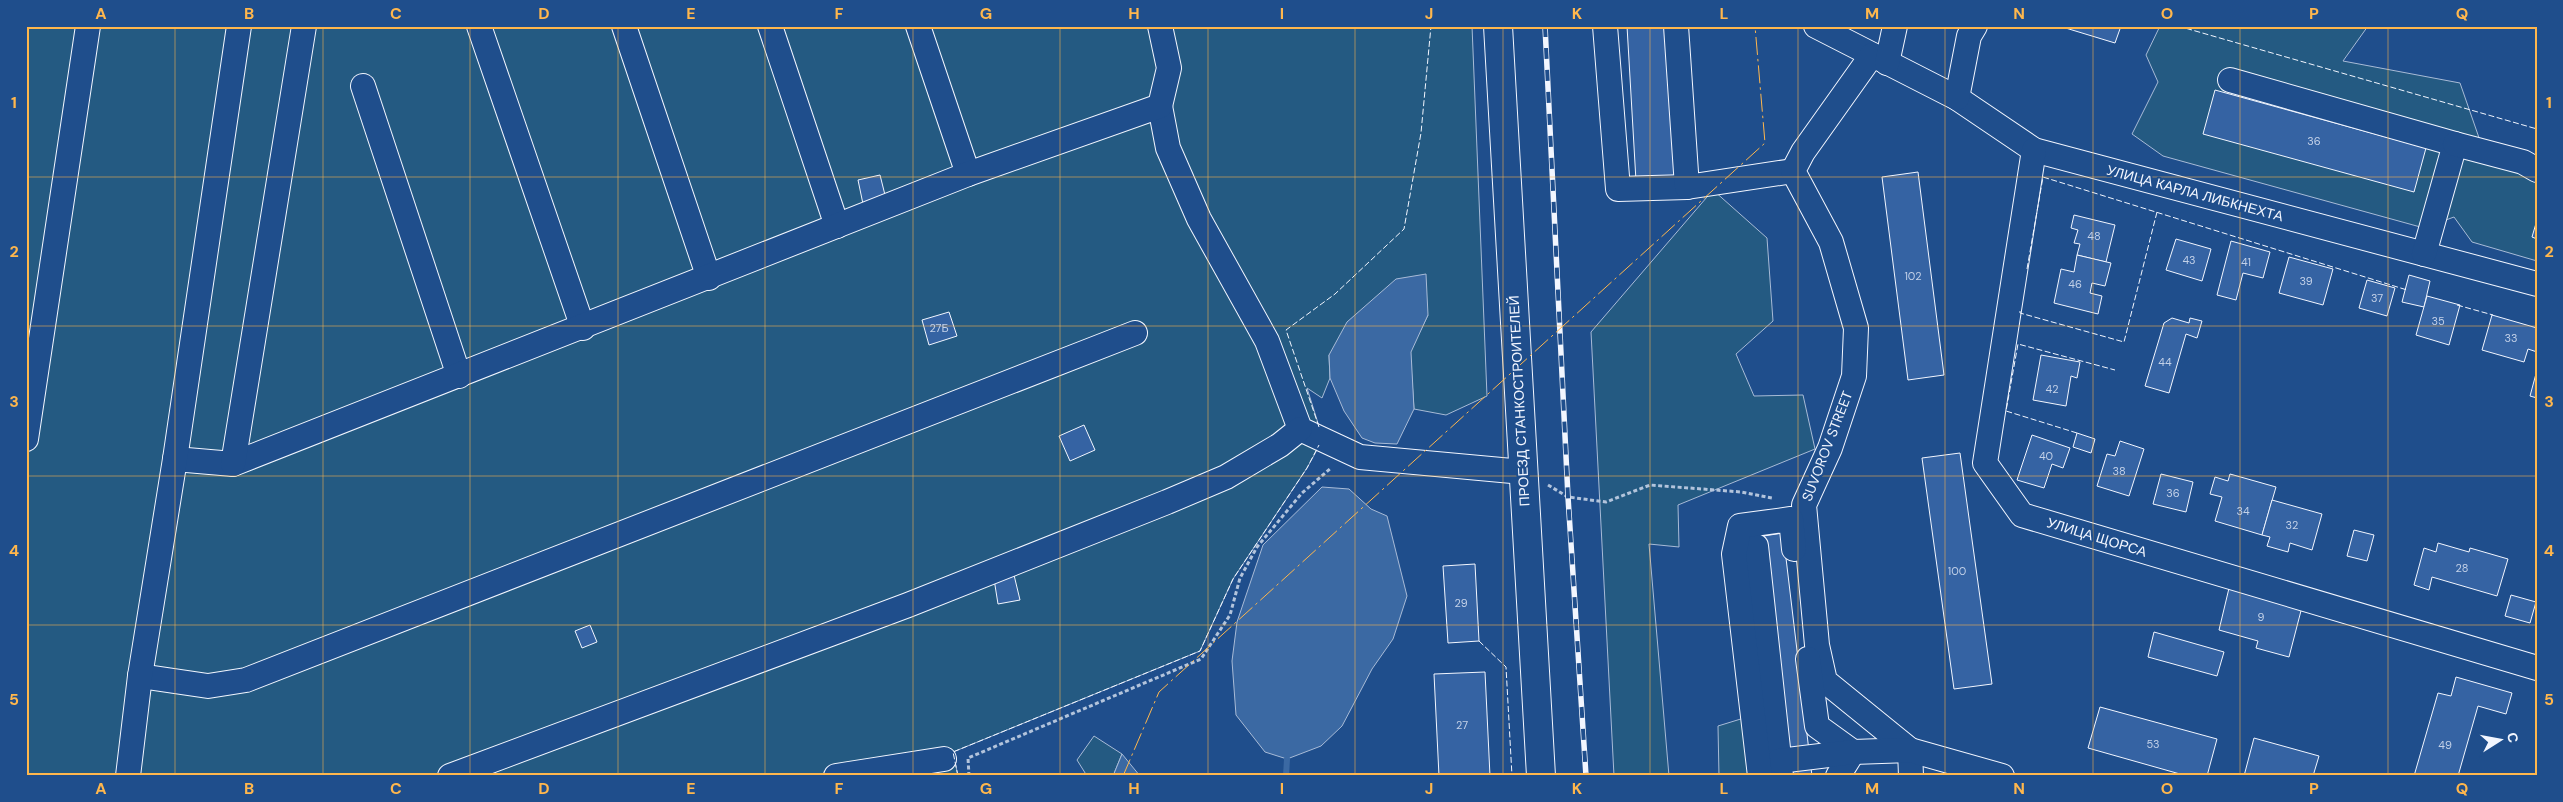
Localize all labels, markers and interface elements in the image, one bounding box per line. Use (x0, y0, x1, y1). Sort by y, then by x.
text: A (95, 3, 107, 24)
text: B (244, 3, 254, 24)
text: C (390, 3, 402, 24)
text: D (538, 3, 550, 24)
text: E (686, 3, 696, 24)
text: F (835, 3, 844, 24)
text: G (980, 3, 992, 24)
text: H (1128, 3, 1140, 24)
text: I (1280, 3, 1284, 24)
text: J (1425, 3, 1433, 24)
text: K (1572, 3, 1583, 24)
text: L (1720, 3, 1729, 24)
text: M (1865, 3, 1879, 24)
text: N (2013, 3, 2025, 24)
text: O (2161, 3, 2173, 24)
text: P (2309, 3, 2319, 24)
text: Q (2456, 3, 2468, 24)
text: 1 (11, 92, 17, 113)
text: 1 (2546, 92, 2552, 113)
house number: 36 (2307, 134, 2321, 148)
street label: УЛИЦА КАРЛА ЛИБКНЕХТА (2105, 161, 2286, 225)
house number: 48 (2087, 229, 2101, 243)
text: 2 (9, 241, 19, 262)
text: 2 (2544, 241, 2554, 262)
house number: 43 (2182, 253, 2196, 267)
house number: 41 (2241, 255, 2251, 269)
house number: 102 (1904, 269, 1922, 283)
house number: 39 (2299, 274, 2313, 288)
house number: 46 (2068, 277, 2082, 291)
house number: 37 (2371, 291, 2383, 305)
street label: ПРОЕЗД СТАНКОСТРОИТЕЛЕЙ (1504, 295, 1534, 507)
house number: 35 (2431, 314, 2445, 328)
house number: 27Б (929, 321, 949, 335)
house number: 33 (2504, 331, 2518, 345)
house number: 44 (2158, 355, 2172, 369)
house number: 42 (2045, 382, 2059, 396)
street label: SUVOROV STREET (1798, 388, 1856, 504)
text: 3 (9, 391, 19, 412)
text: 3 (2544, 391, 2554, 412)
house number: 40 (2039, 449, 2053, 463)
house number: 38 (2112, 464, 2126, 478)
house number: 36 (2166, 486, 2180, 500)
house number: 34 (2236, 504, 2250, 518)
street label: УЛИЦА ЩОРСА (2045, 513, 2150, 561)
house number: 32 (2286, 518, 2298, 532)
text: 4 (9, 540, 19, 561)
text: 4 (2544, 540, 2554, 561)
house number: 28 (2456, 561, 2468, 575)
house number: 100 (1948, 564, 1966, 578)
house number: 29 (1454, 596, 1468, 610)
house number: 9 (2258, 610, 2265, 624)
text: 5 (9, 689, 19, 710)
text: 5 (2544, 689, 2554, 710)
north arrow (2476, 714, 2526, 764)
house number: 27 (1456, 718, 1468, 732)
text: С (2503, 731, 2523, 744)
house number: 53 (2146, 737, 2160, 751)
house number: 49 (2438, 738, 2452, 752)
text: A (95, 778, 107, 799)
text: B (244, 778, 254, 799)
text: C (390, 778, 402, 799)
text: D (538, 778, 550, 799)
text: E (686, 778, 696, 799)
text: F (835, 778, 844, 799)
text: G (980, 778, 992, 799)
text: H (1128, 778, 1140, 799)
text: I (1280, 778, 1284, 799)
text: J (1425, 778, 1433, 799)
text: K (1572, 778, 1583, 799)
text: L (1720, 778, 1729, 799)
text: M (1865, 778, 1879, 799)
text: N (2013, 778, 2025, 799)
text: O (2161, 778, 2173, 799)
text: P (2309, 778, 2319, 799)
text: Q (2456, 778, 2468, 799)

